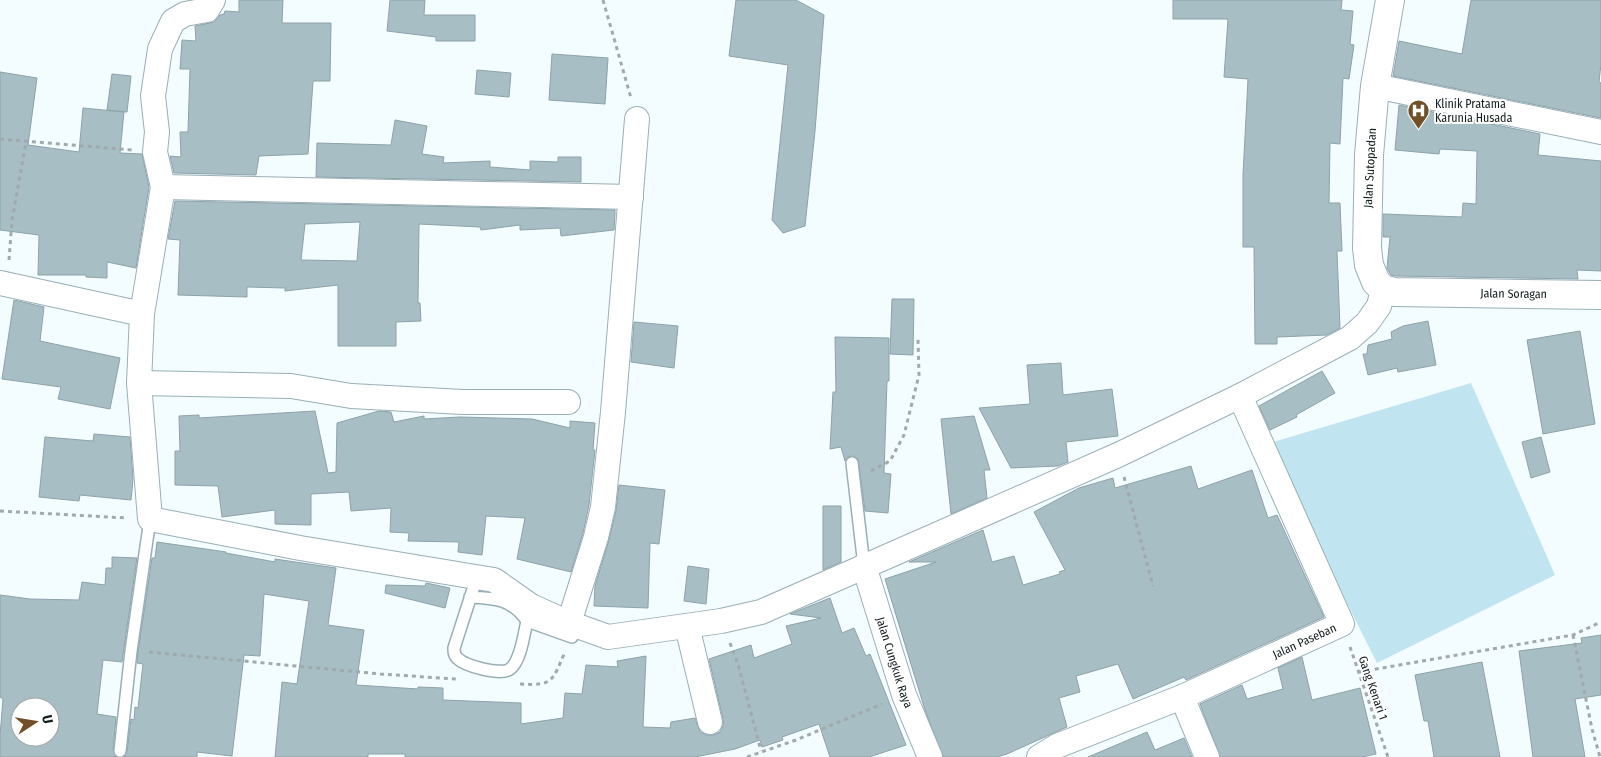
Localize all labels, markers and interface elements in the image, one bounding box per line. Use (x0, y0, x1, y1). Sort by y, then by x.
place label: Klinik Pratama Karunia Husada (1435, 97, 1513, 125)
hospital icon: Klinik Pratama Karunia Husada (1407, 99, 1431, 130)
street label: Jalan Sutopadan (1361, 128, 1379, 208)
street label: Jalan Soragan (1480, 286, 1547, 301)
street label: Jalan Cungkuk Raya (873, 615, 916, 710)
street label: Jalan Paseban (1271, 621, 1338, 662)
street label: Gang Kenari 1 (1356, 654, 1390, 722)
north arrow (10, 697, 60, 747)
text: U (38, 714, 56, 725)

